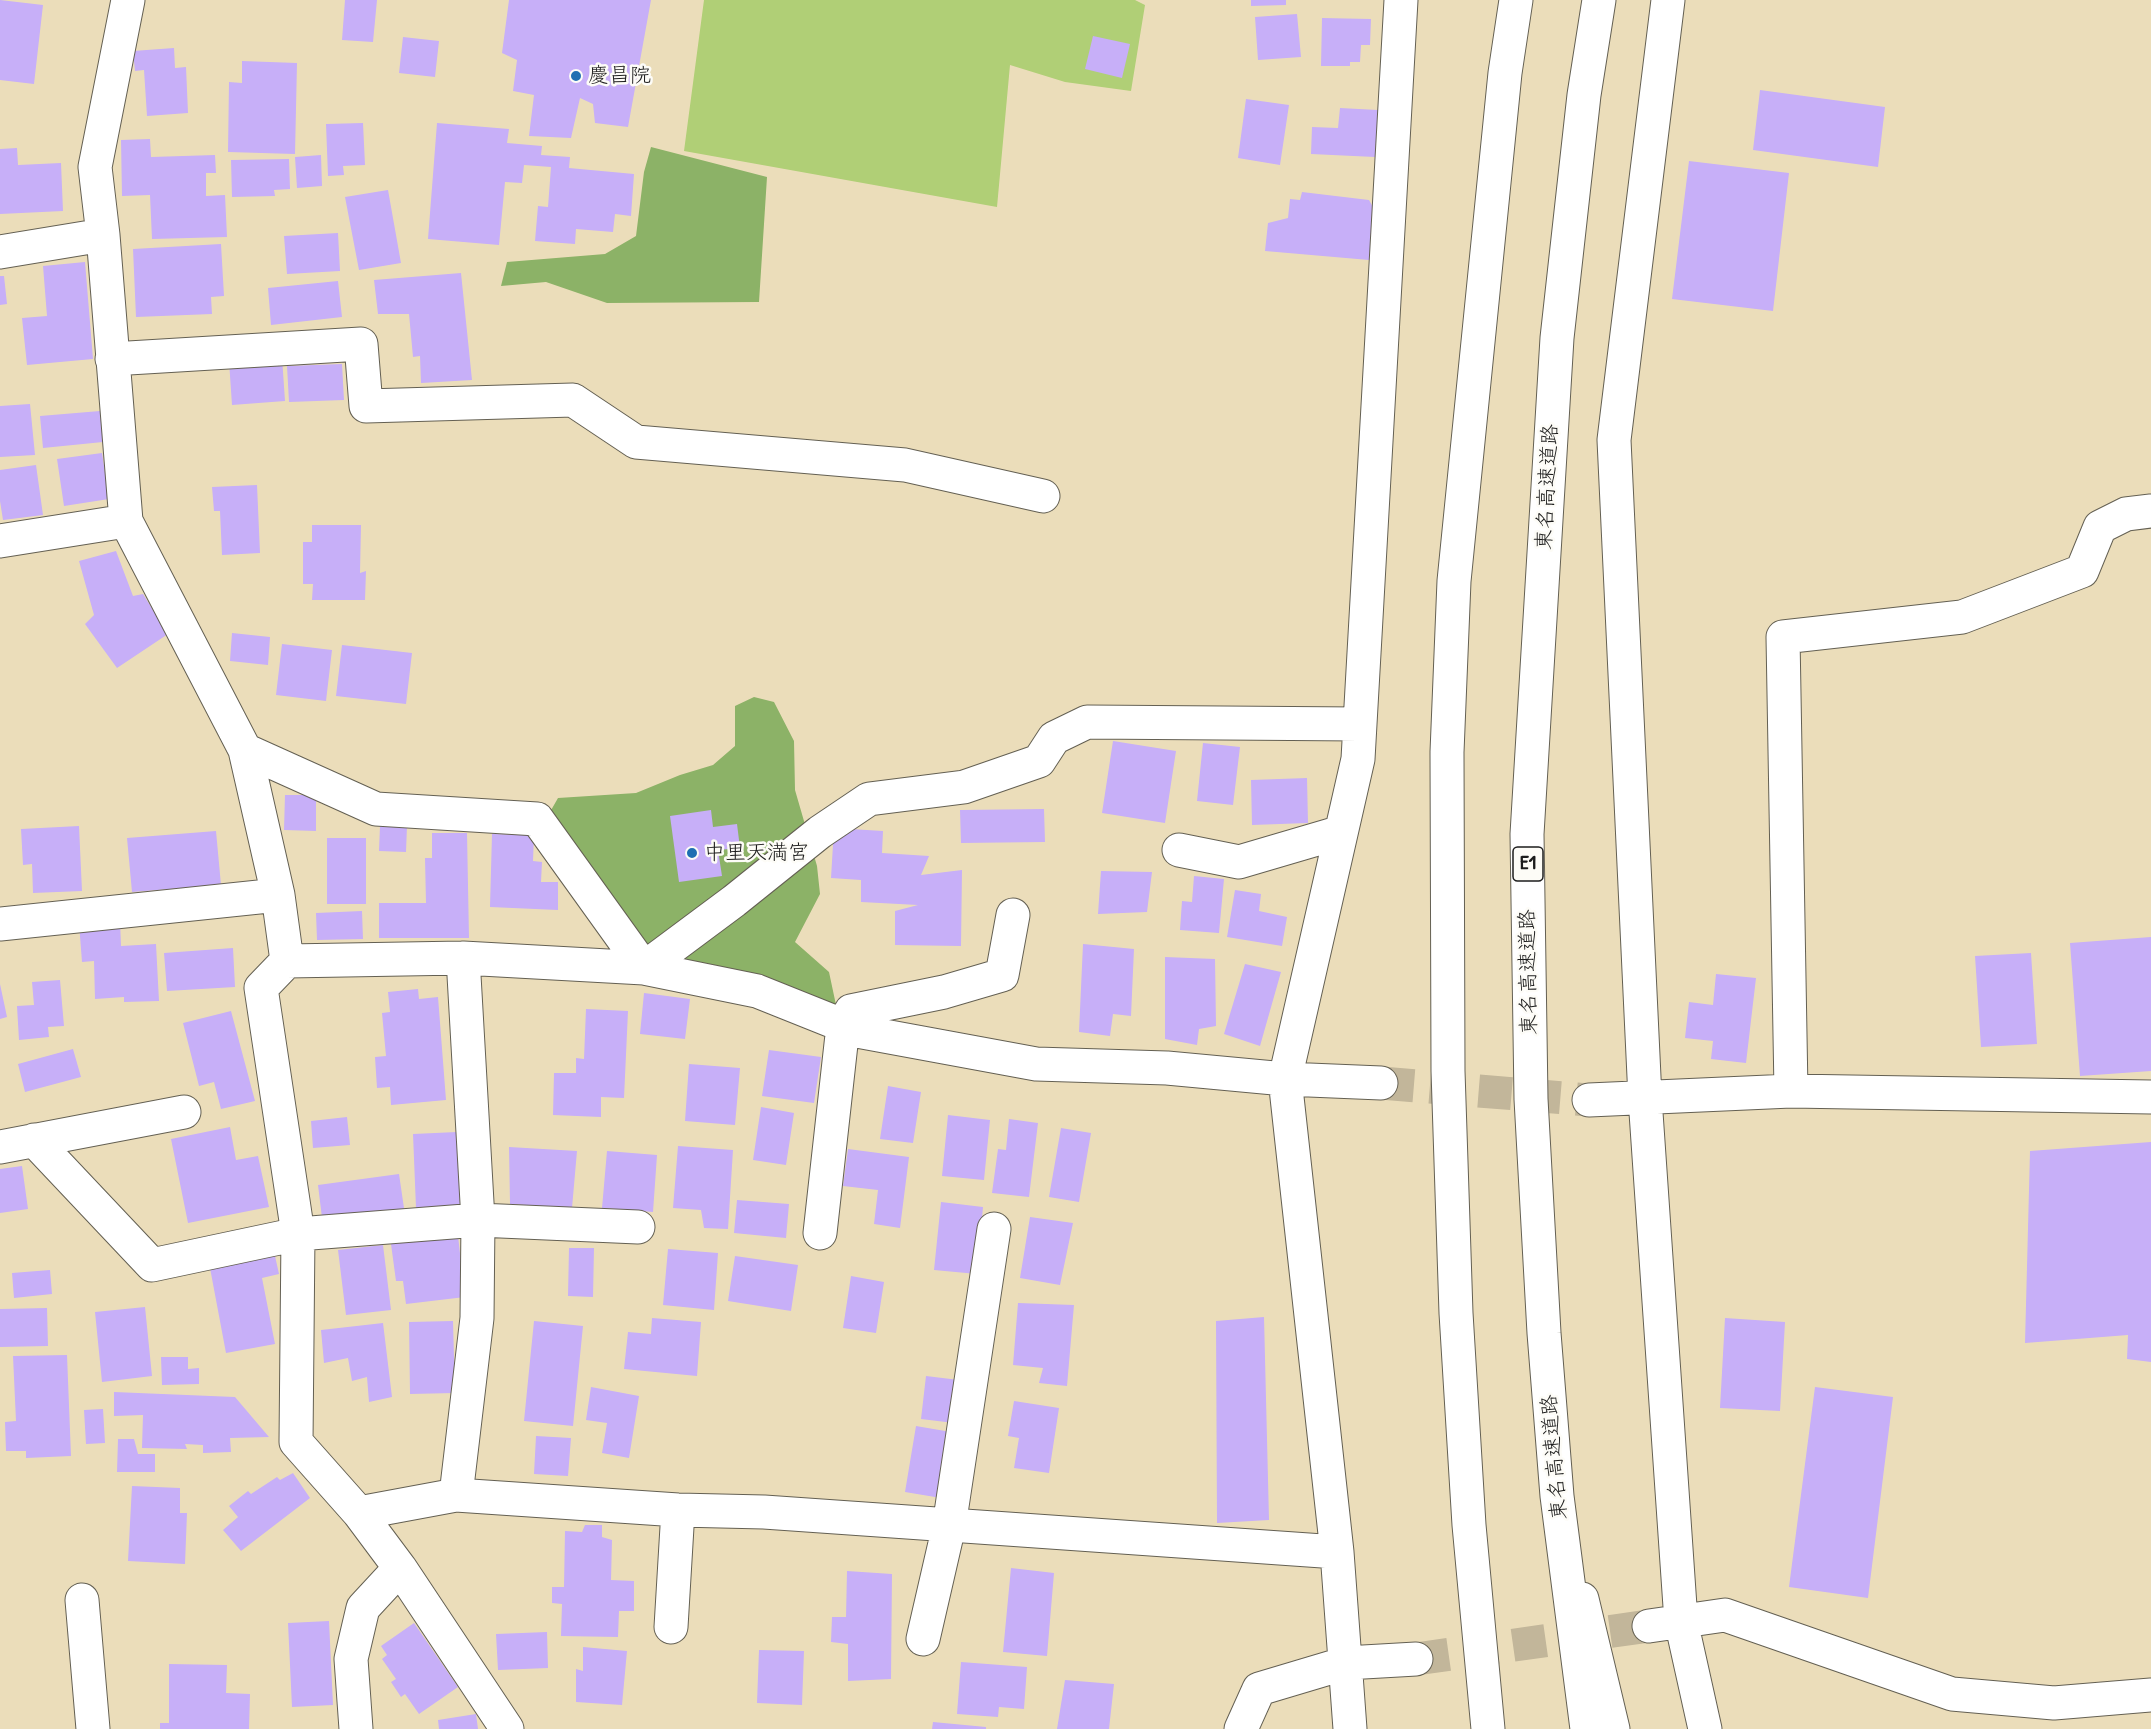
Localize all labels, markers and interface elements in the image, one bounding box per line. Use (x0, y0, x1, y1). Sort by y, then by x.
place label: 慶昌院 (588, 63, 651, 89)
marker: 慶昌院 (569, 69, 583, 83)
street label: 東名高速道路 (1532, 423, 1564, 551)
place label: 中里天満宮 (704, 840, 809, 866)
marker: 中里天満宮 (685, 846, 699, 860)
road number: E1 (1513, 847, 1543, 881)
street label: 東名高速道路 (1515, 909, 1543, 1035)
street label: 東名高速道路 (1537, 1393, 1573, 1521)

